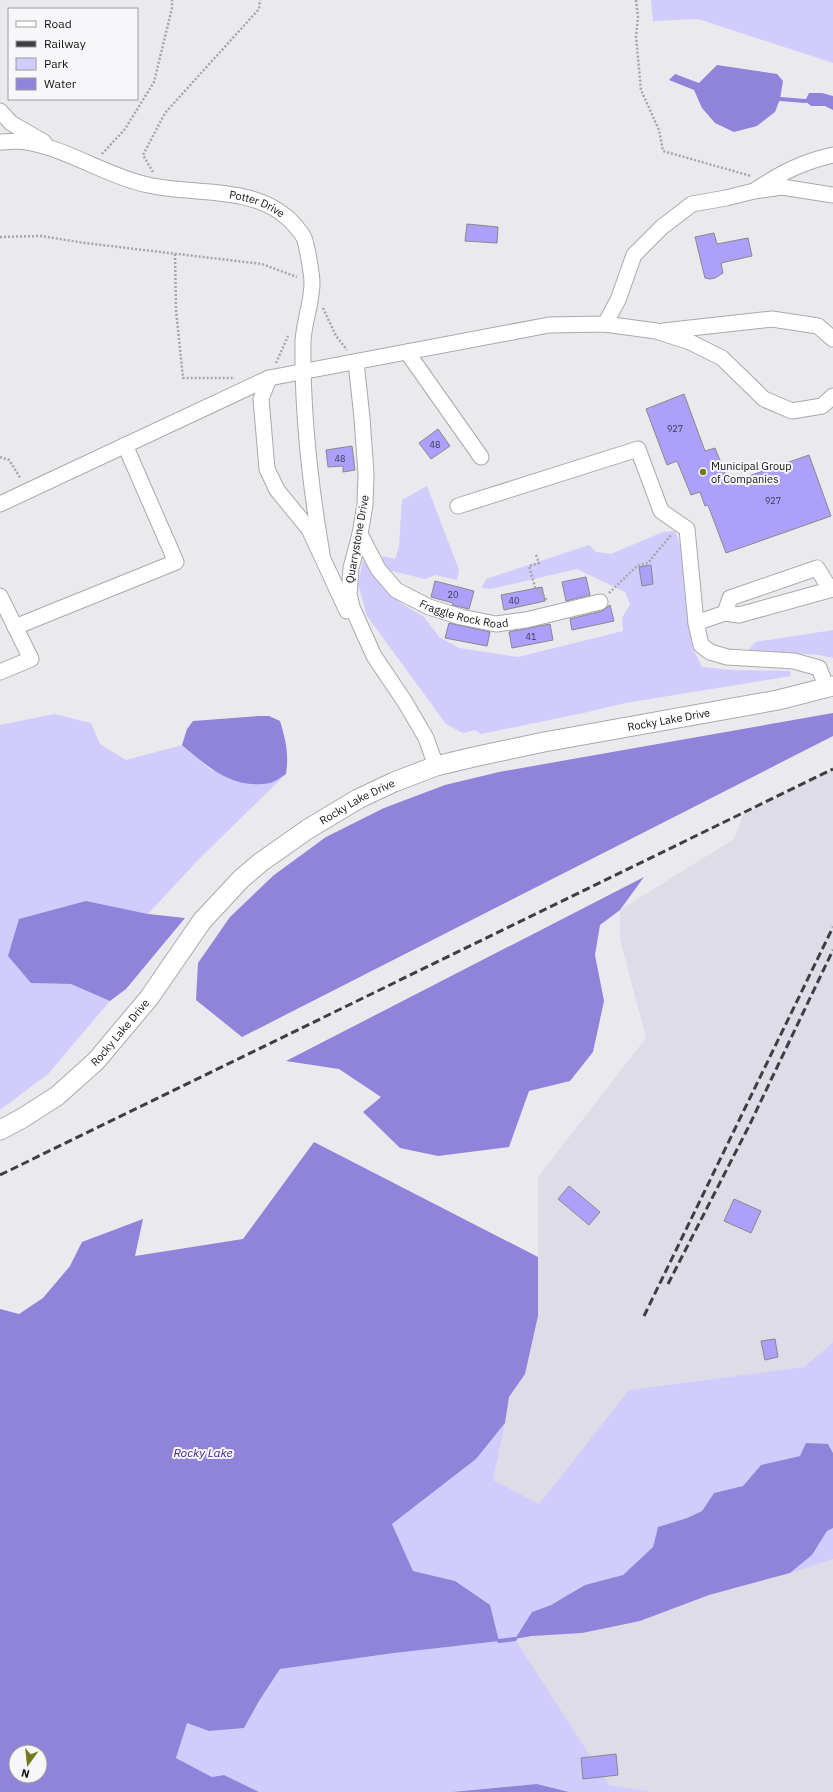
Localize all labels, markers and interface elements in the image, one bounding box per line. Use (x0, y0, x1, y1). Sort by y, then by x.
legend (8, 8, 138, 100)
text: Road (44, 16, 72, 31)
text: Railway (44, 36, 86, 51)
text: Park (44, 56, 69, 71)
text: Water (44, 76, 77, 91)
street label: Potter Drive (228, 187, 288, 220)
house number: 927 (667, 423, 683, 434)
house number: 48 (430, 439, 440, 450)
house number: 48 (335, 453, 345, 464)
place label: Municipal Group of Companies (711, 459, 792, 486)
marker: Municipal Group of Companies (698, 467, 708, 477)
street label: Quarrystone Drive (342, 494, 372, 584)
house number: 927 (765, 495, 781, 506)
house number: 20 (448, 589, 458, 600)
house number: 40 (509, 595, 519, 606)
street label: Fraggle Rock Road (417, 596, 509, 631)
house number: 41 (526, 631, 536, 642)
street label: Rocky Lake Drive (626, 705, 711, 734)
street label: Rocky Lake Drive (317, 776, 397, 828)
street label: Rocky Lake Drive (88, 996, 152, 1069)
water label: Rocky Lake (173, 1445, 233, 1460)
north arrow (8, 1744, 48, 1784)
text: N (20, 1766, 31, 1781)

